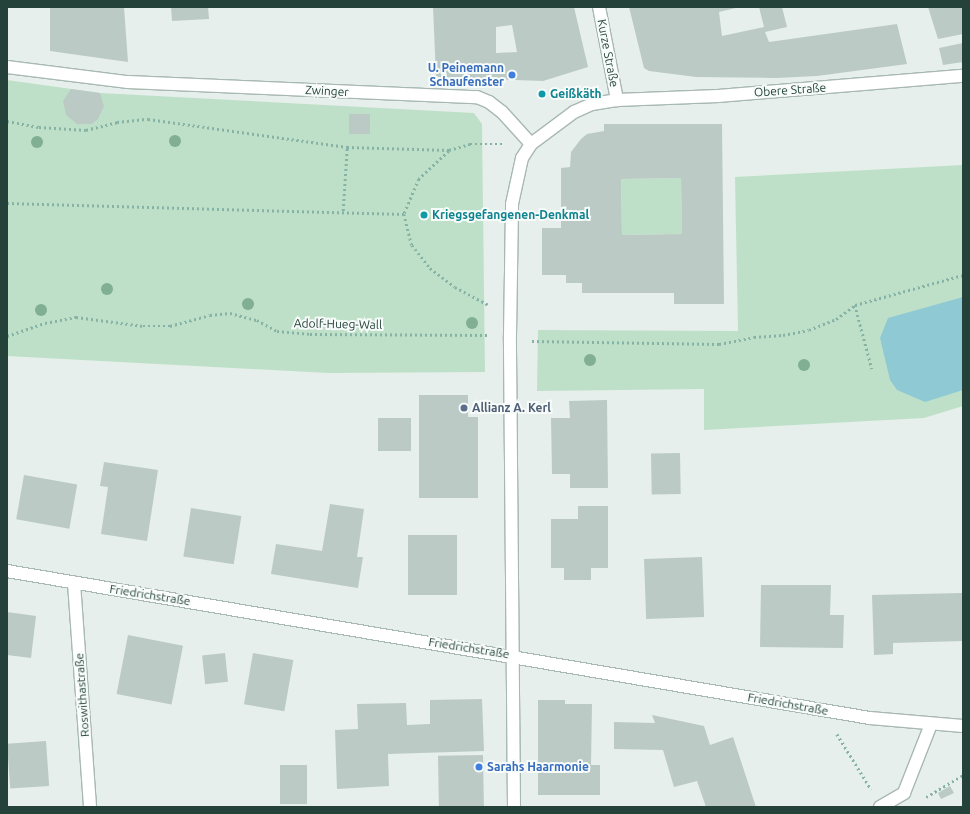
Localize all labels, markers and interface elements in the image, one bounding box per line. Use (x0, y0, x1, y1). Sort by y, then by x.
street label: Kurze Straße (594, 18, 622, 88)
place label: U. Peinemann Schaufenster (428, 61, 504, 89)
marker: U. Peinemann Schaufenster (507, 70, 517, 80)
street label: Obere Straße (753, 80, 827, 100)
street label: Zwinger (305, 83, 349, 99)
place label: Geißkäth (550, 87, 602, 101)
marker: Geißkäth (537, 89, 547, 99)
place label: Kriegsgefangenen-Denkmal (432, 208, 589, 222)
marker: Kriegsgefangenen-Denkmal (419, 210, 429, 220)
street label: Adolf-Hueg-Wall (294, 316, 382, 332)
place label: Allianz A. Kerl (472, 401, 551, 415)
marker: Allianz A. Kerl (459, 403, 469, 413)
street label: Friedrichstraße (109, 582, 191, 608)
street label: Friedrichstraße (428, 635, 510, 661)
street label: Roswithastraße (72, 653, 92, 737)
street label: Friedrichstraße (747, 690, 829, 718)
place label: Sarahs Haarmonie (487, 760, 589, 774)
marker: Sarahs Haarmonie (474, 762, 484, 772)

